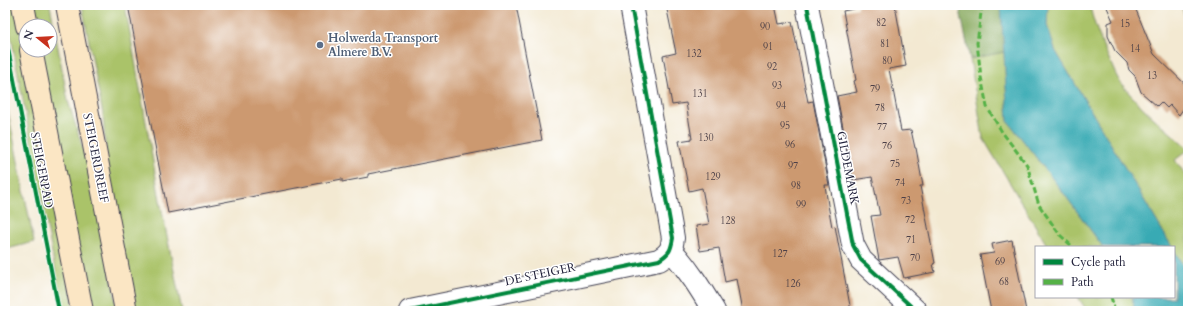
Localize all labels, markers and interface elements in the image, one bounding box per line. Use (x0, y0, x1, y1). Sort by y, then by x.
house number: 82 (876, 16, 886, 30)
house number: 15 (1120, 17, 1130, 31)
north arrow (18, 18, 58, 58)
house number: 90 (760, 20, 770, 34)
text: N (20, 28, 38, 42)
place label: Holwerda Transport Almere B.V. (328, 30, 439, 60)
house number: 81 (880, 37, 890, 51)
marker: Holwerda Transport Almere B.V. (315, 40, 325, 50)
house number: 91 (763, 40, 773, 54)
house number: 14 (1130, 42, 1140, 56)
house number: 132 (686, 47, 702, 61)
house number: 80 (882, 54, 892, 68)
house number: 92 (767, 60, 777, 74)
house number: 13 (1147, 69, 1157, 83)
house number: 93 (772, 79, 782, 93)
house number: 79 (870, 82, 880, 96)
house number: 131 (692, 87, 708, 101)
house number: 94 (776, 99, 786, 113)
house number: 78 (875, 101, 885, 115)
street label: STEIGERDREEF (79, 112, 113, 204)
house number: 95 (780, 119, 790, 133)
house number: 77 (877, 120, 887, 134)
street label: GILDEMARK (833, 130, 863, 206)
street label: STEIGERPAD (27, 131, 57, 210)
house number: 130 (698, 131, 714, 145)
house number: 96 (785, 138, 795, 152)
house number: 76 (882, 139, 892, 153)
house number: 75 (890, 157, 900, 171)
house number: 97 (788, 159, 798, 173)
house number: 129 (705, 170, 721, 184)
house number: 74 (895, 176, 905, 190)
house number: 98 (791, 179, 801, 193)
house number: 73 (901, 194, 911, 208)
house number: 99 (796, 198, 806, 212)
house number: 72 (905, 213, 915, 227)
house number: 128 (720, 214, 736, 228)
house number: 71 (906, 233, 916, 247)
legend (1035, 246, 1175, 298)
house number: 127 (772, 247, 788, 261)
house number: 70 (910, 251, 920, 265)
text: Cycle path (1071, 254, 1126, 270)
house number: 69 (995, 255, 1005, 269)
street label: DE STEIGER (503, 259, 577, 289)
text: Path (1071, 274, 1094, 290)
house number: 68 (999, 275, 1009, 289)
house number: 126 (785, 277, 801, 291)

